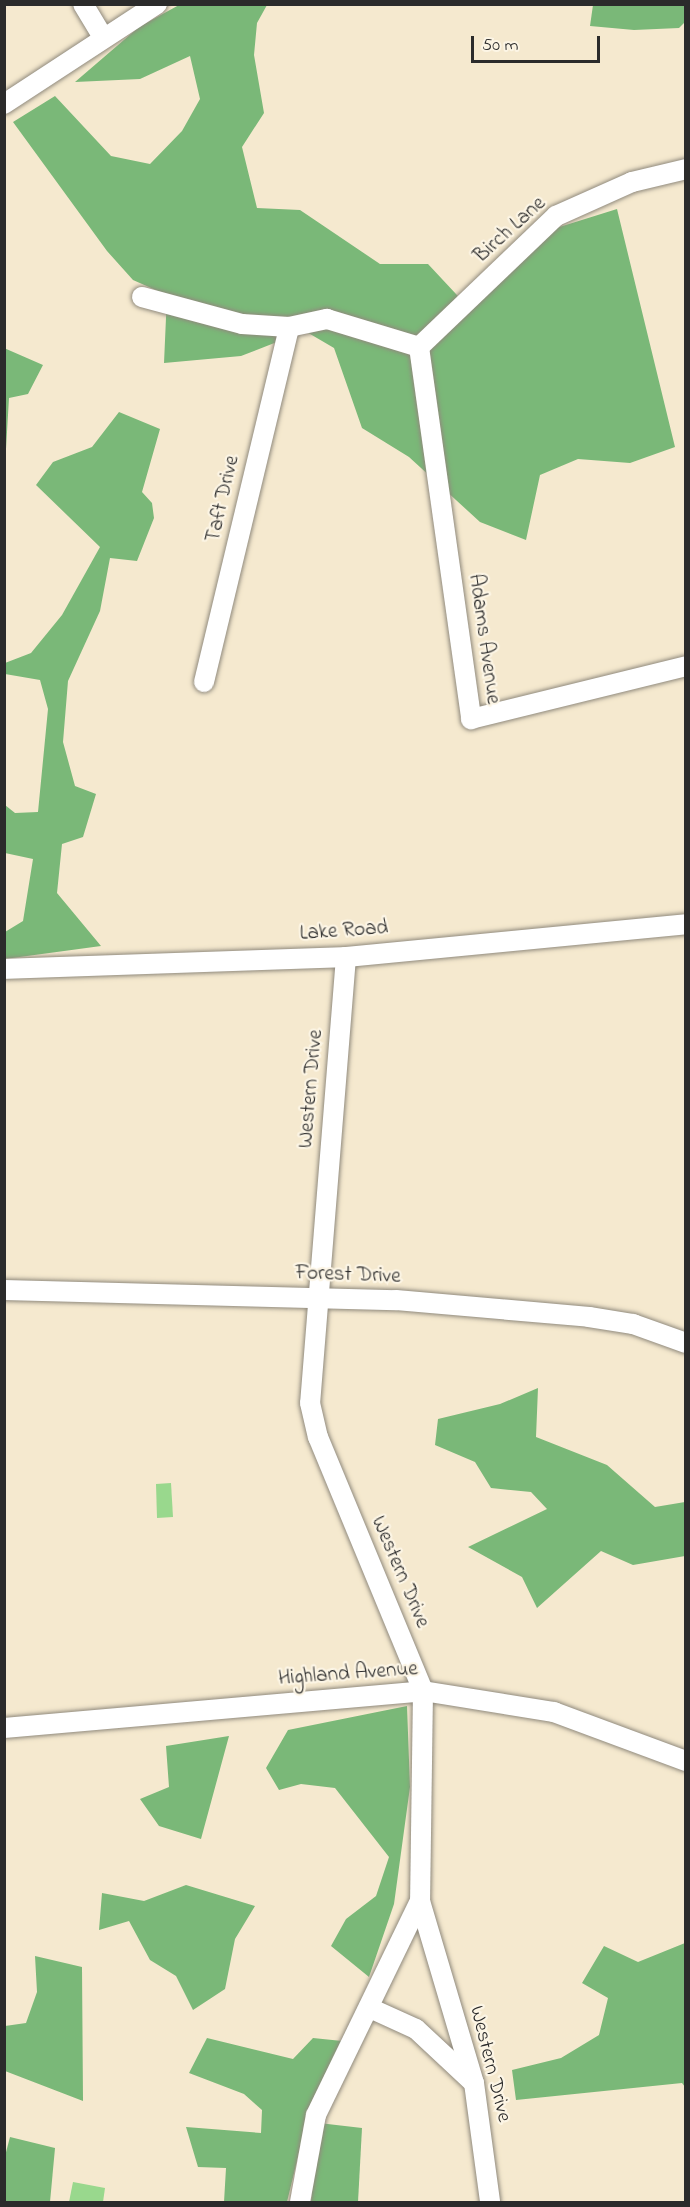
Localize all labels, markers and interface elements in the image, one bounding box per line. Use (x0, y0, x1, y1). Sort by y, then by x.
scale bar (474, 24, 603, 62)
text: 50 m (482, 33, 519, 59)
street label: Birch Lane (469, 191, 551, 269)
street label: Taft Drive (201, 453, 245, 545)
street label: Adams Avenue (462, 572, 506, 706)
street label: Lake Road (299, 915, 389, 947)
street label: Western Drive (293, 1029, 329, 1149)
street label: Forest Drive (295, 1261, 401, 1289)
street label: Western Drive (365, 1512, 435, 1632)
street label: Highland Avenue (277, 1657, 419, 1691)
street label: Western Drive (463, 2003, 517, 2125)

